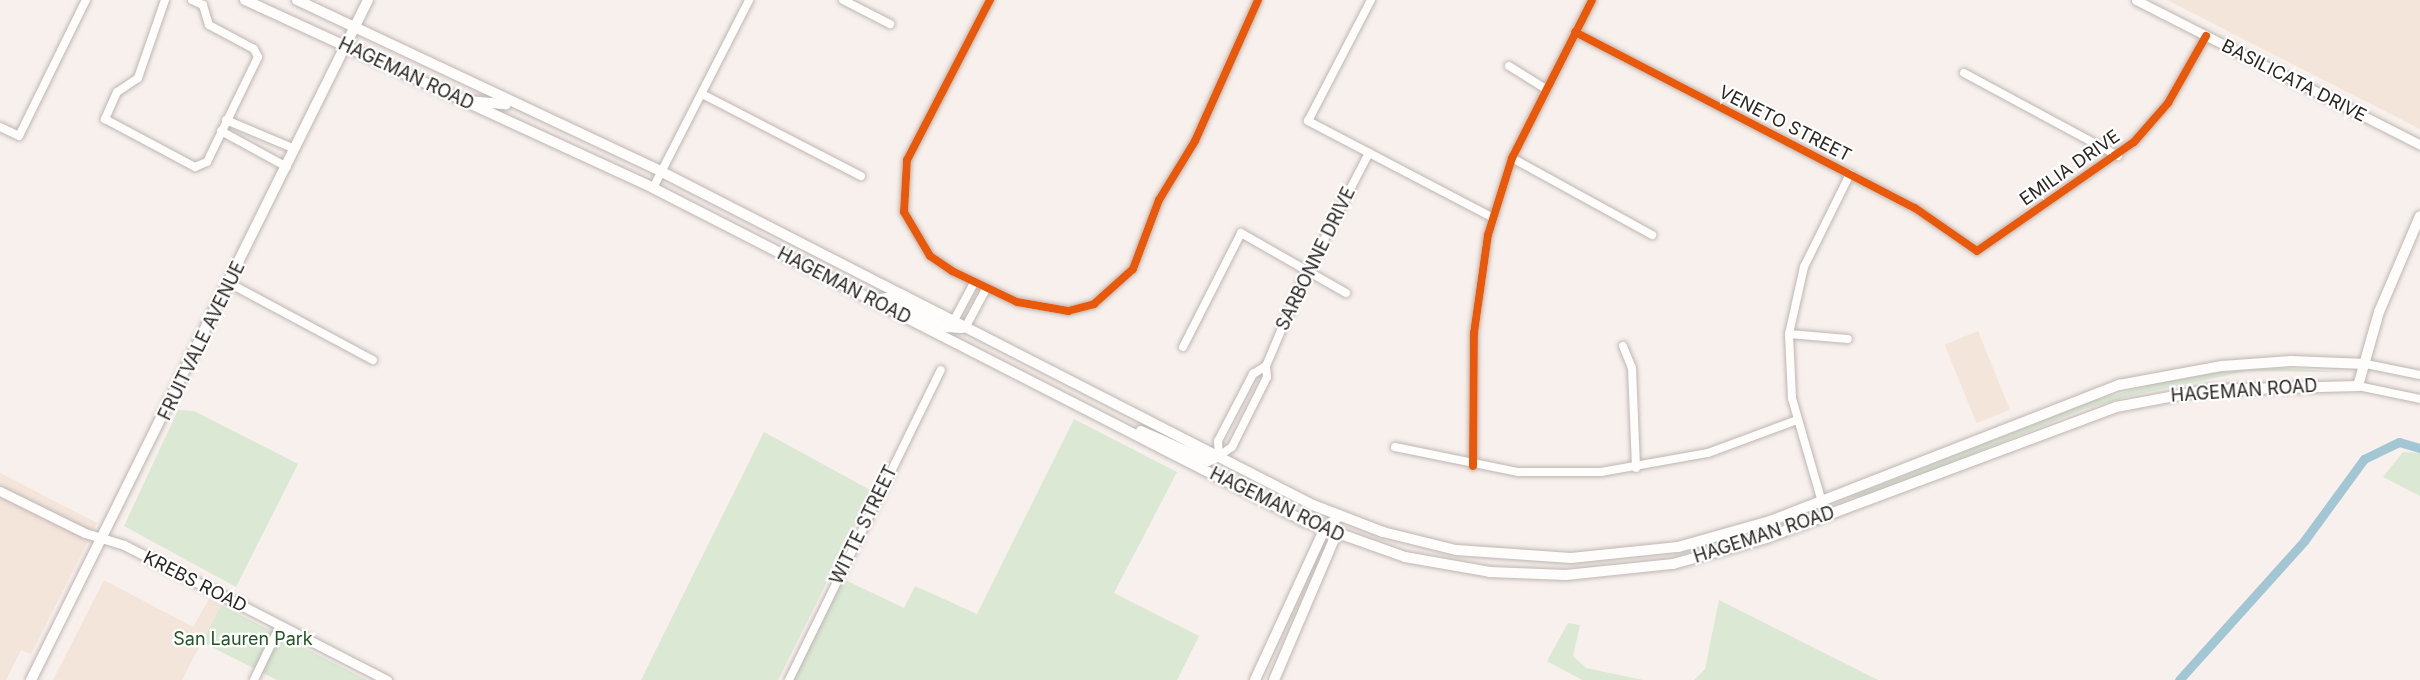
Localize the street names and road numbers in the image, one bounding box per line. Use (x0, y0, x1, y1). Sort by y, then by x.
street label: HAGEMAN ROAD (335, 33, 477, 115)
street label: BASILICATA DRIVE (2218, 35, 2370, 127)
street label: VENETO STREET (1715, 81, 1855, 167)
street label: EMILIA DRIVE (2016, 126, 2124, 210)
street label: SARBONNE DRIVE (1272, 184, 1360, 334)
street label: HAGEMAN ROAD (774, 243, 914, 329)
street label: FRUITVALE AVENUE (154, 258, 250, 424)
street label: HAGEMAN ROAD (2170, 375, 2318, 407)
street label: WITTE STREET (826, 462, 902, 588)
street label: HAGEMAN ROAD (1206, 463, 1348, 547)
street label: HAGEMAN ROAD (1691, 502, 1837, 568)
street label: KREBS ROAD (140, 547, 250, 617)

